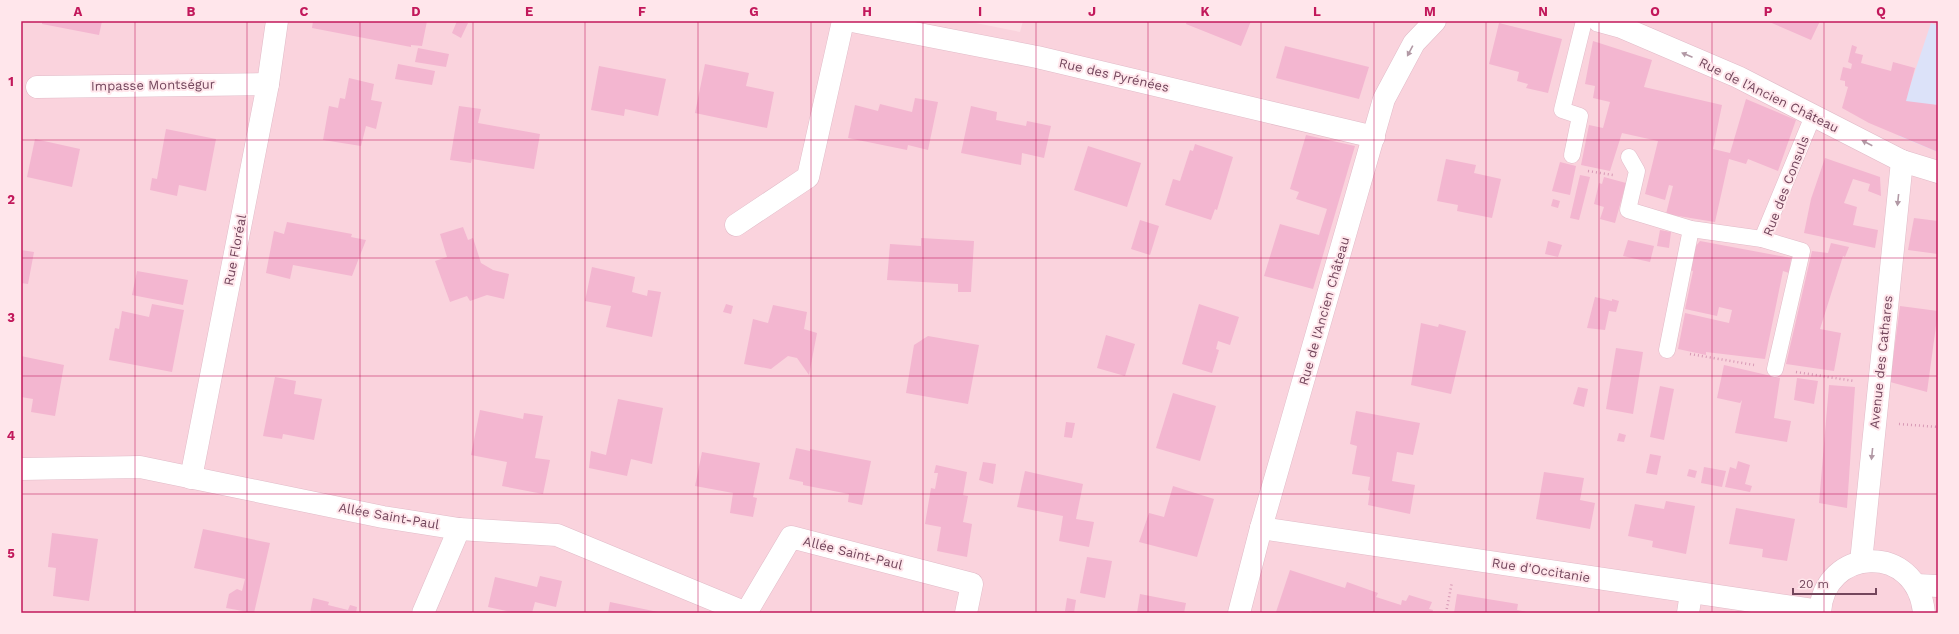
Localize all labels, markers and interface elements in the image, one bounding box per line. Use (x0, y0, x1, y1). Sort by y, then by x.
text: A (74, 4, 83, 19)
text: B (187, 4, 196, 19)
text: C (300, 4, 309, 19)
text: D (411, 4, 421, 19)
text: E (525, 4, 533, 19)
text: F (638, 4, 646, 19)
text: G (749, 4, 759, 19)
text: H (862, 4, 872, 19)
text: I (978, 4, 982, 19)
text: J (1088, 4, 1096, 19)
text: K (1200, 4, 1210, 19)
text: L (1313, 4, 1321, 19)
text: M (1424, 4, 1436, 19)
text: N (1538, 4, 1548, 19)
text: O (1650, 4, 1660, 19)
text: P (1764, 4, 1773, 19)
text: Q (1876, 4, 1886, 19)
one-way arrow (1406, 45, 1413, 56)
one-way arrow (1682, 52, 1693, 58)
street label: Rue des Pyrénées (1057, 55, 1171, 95)
street label: Rue de l'Ancien Château (1697, 55, 1841, 135)
text: 1 (8, 74, 14, 89)
street label: Impasse Montségur (91, 76, 215, 94)
street label: Rue des Consuls (1760, 134, 1812, 238)
one-way arrow (1861, 140, 1873, 147)
text: 2 (7, 192, 15, 207)
one-way arrow (1894, 194, 1901, 206)
street label: Rue Floréal (221, 213, 249, 287)
street label: Rue de l'Ancien Château (1296, 235, 1352, 387)
street label: Avenue des Cathares (1867, 295, 1895, 429)
text: 3 (7, 310, 15, 325)
text: 4 (7, 428, 16, 443)
one-way arrow (1868, 448, 1875, 461)
street label: Allée Saint-Paul (337, 500, 441, 532)
street label: Allée Saint-Paul (802, 533, 904, 573)
text: 5 (7, 546, 15, 561)
street label: Rue d'Occitanie (1491, 555, 1591, 585)
scale bar (1793, 570, 1876, 596)
text: 20 m (1799, 577, 1829, 591)

